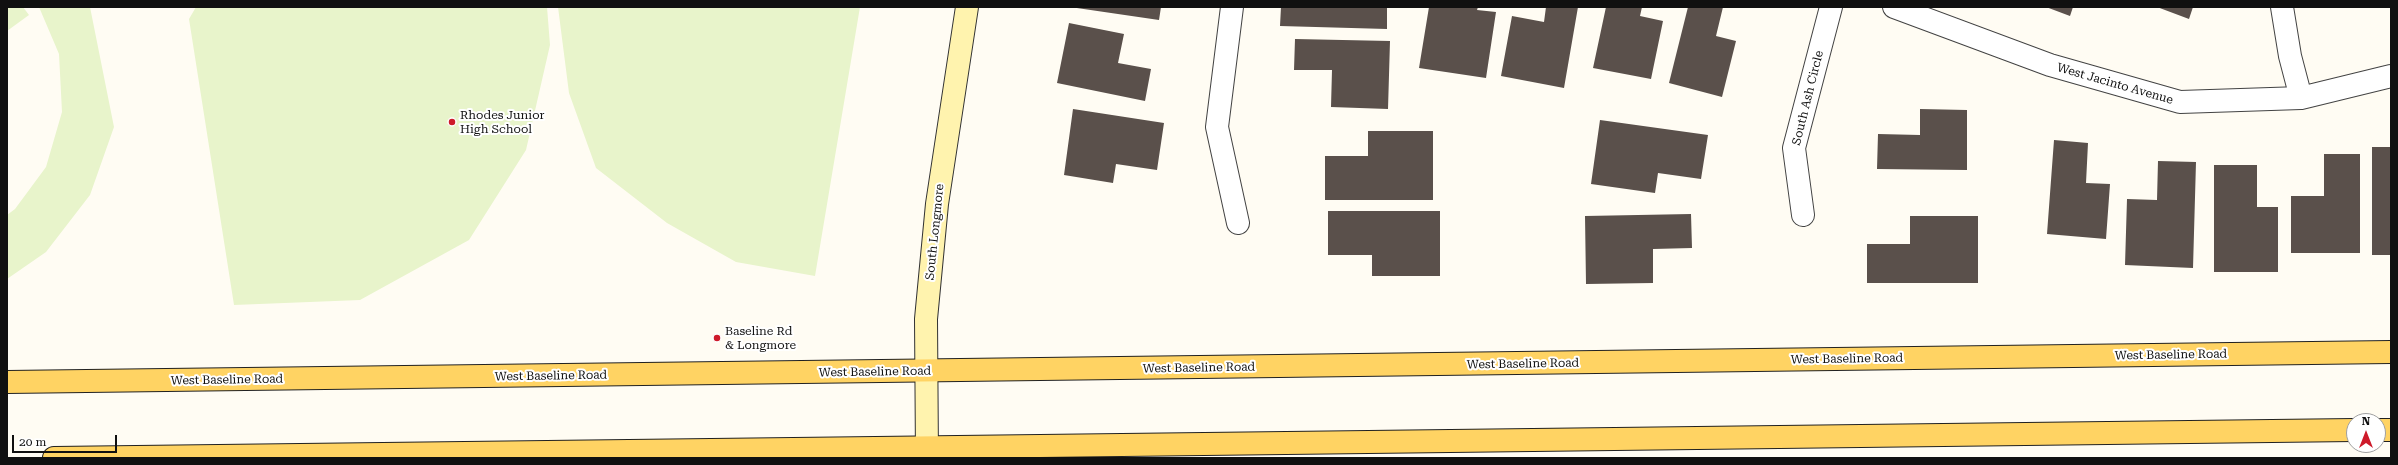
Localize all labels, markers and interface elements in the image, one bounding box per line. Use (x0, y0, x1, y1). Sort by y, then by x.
street label: South Ash Circle (1789, 49, 1827, 147)
street label: West Jacinto Avenue (2055, 60, 2175, 108)
place label: Rhodes Junior High School (460, 108, 544, 136)
marker: Rhodes Junior High School (447, 117, 457, 127)
street label: South Longmore (923, 183, 947, 281)
place label: Baseline Rd & Longmore (725, 324, 796, 352)
marker: Baseline Rd & Longmore (712, 333, 722, 343)
street label: West Baseline Road (2115, 347, 2227, 363)
street label: West Baseline Road (1791, 351, 1903, 367)
street label: West Baseline Road (1467, 356, 1579, 372)
street label: West Baseline Road (1143, 360, 1255, 376)
street label: West Baseline Road (819, 364, 931, 380)
street label: West Baseline Road (495, 368, 607, 384)
street label: West Baseline Road (171, 372, 283, 388)
north arrow (2346, 413, 2386, 453)
text: N (2362, 415, 2370, 428)
scale bar (14, 427, 119, 453)
text: 20 m (19, 435, 46, 449)

